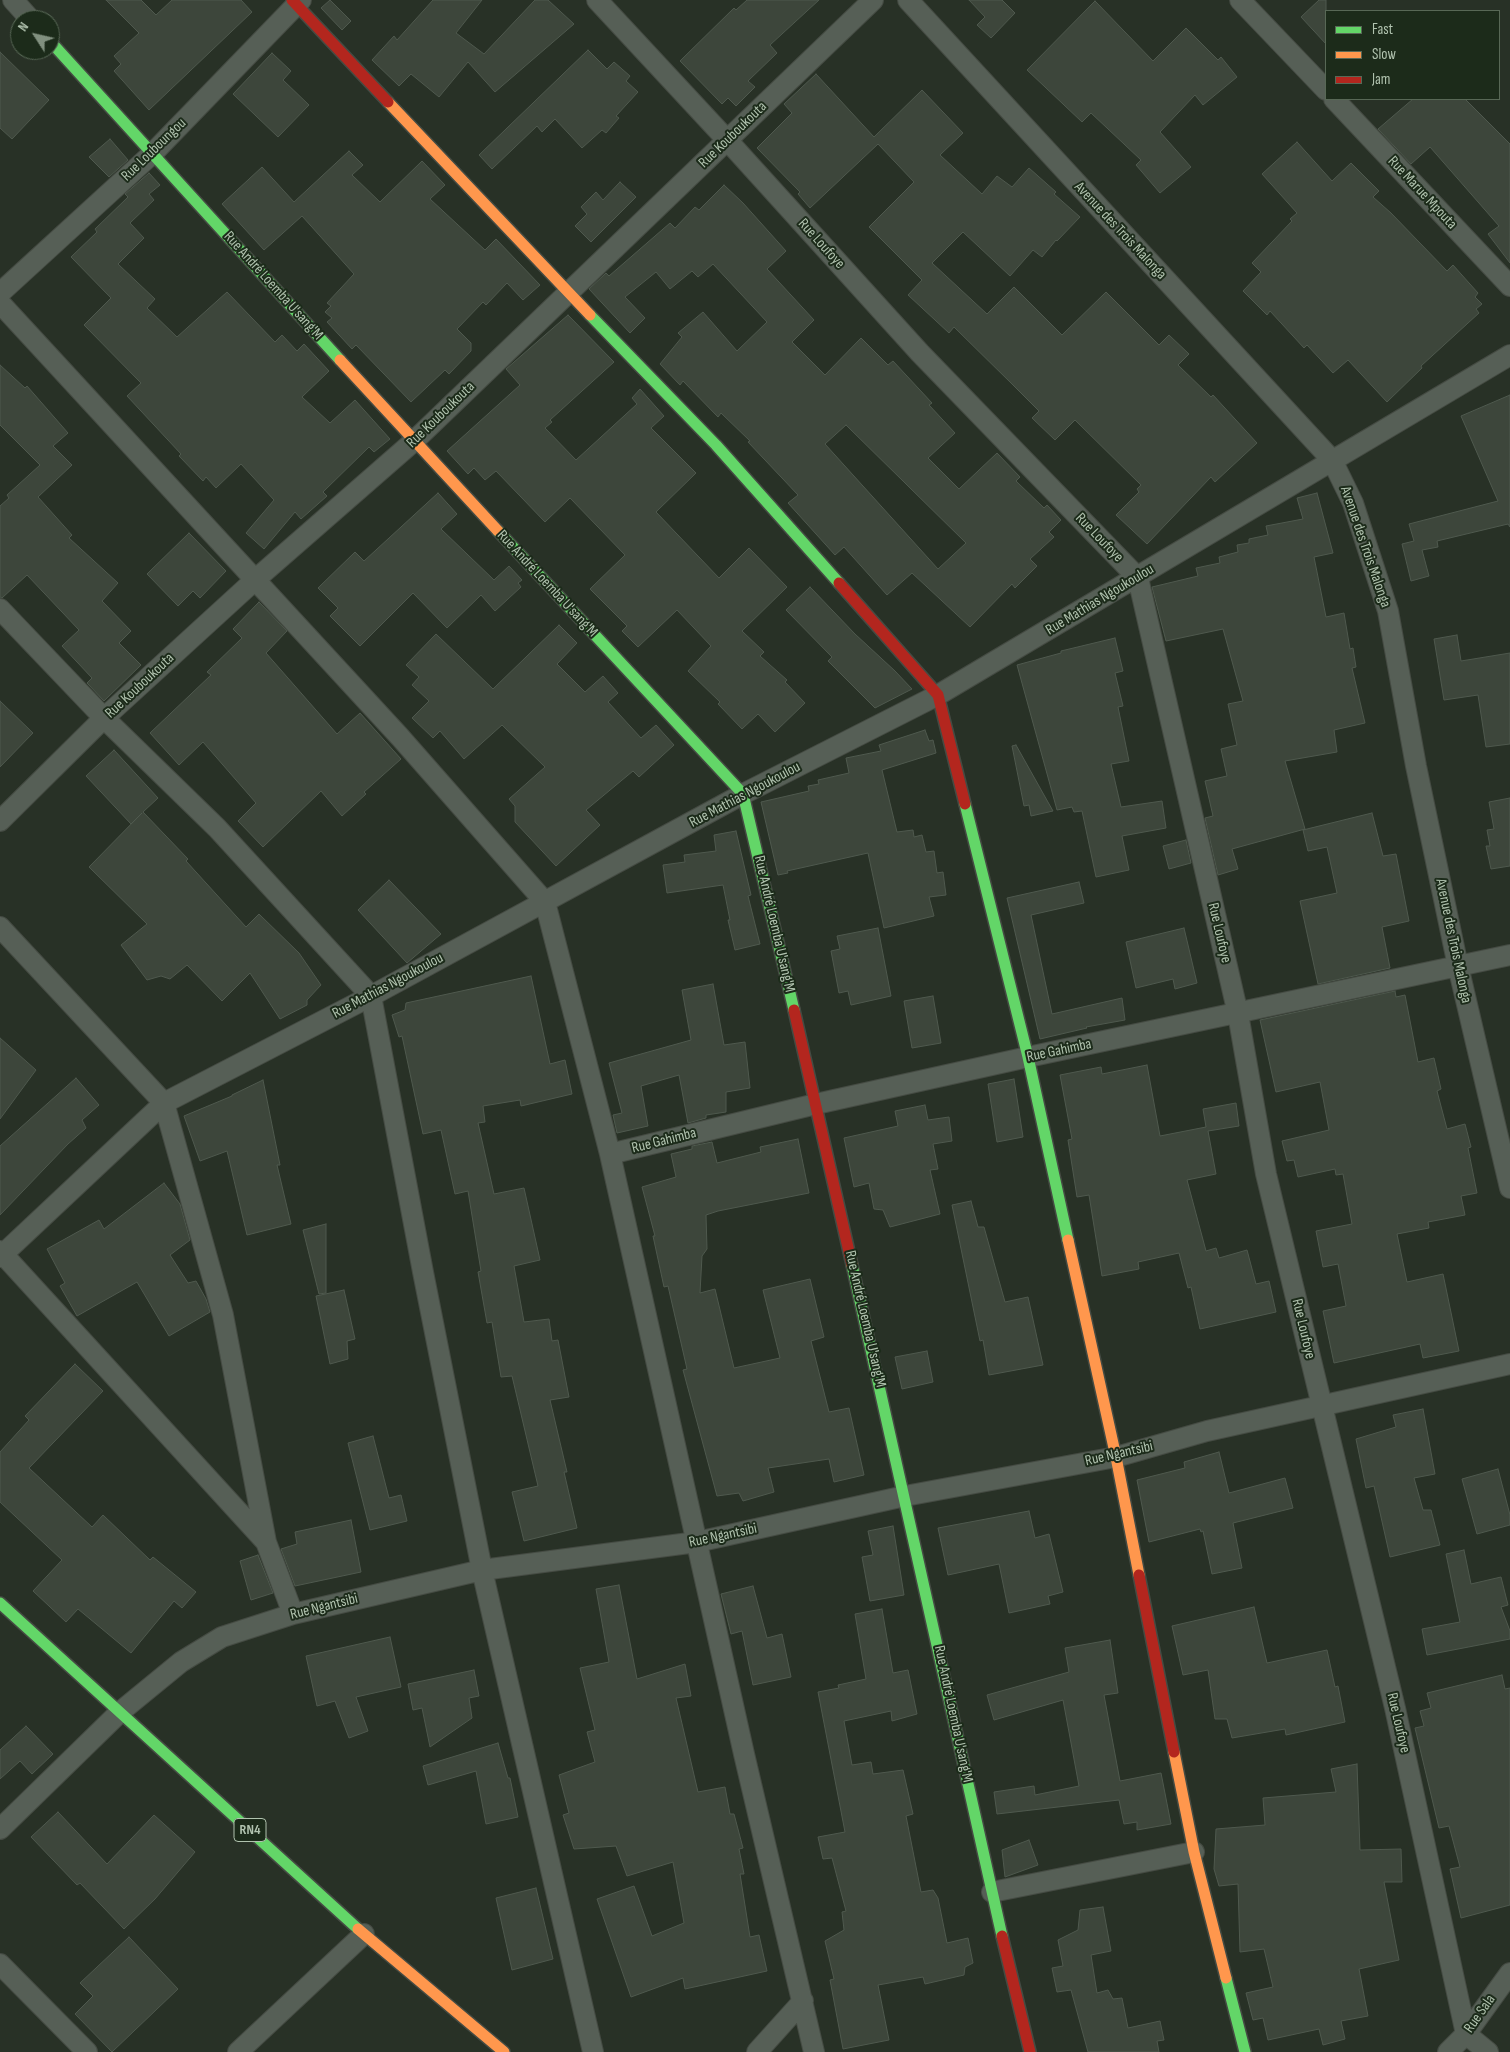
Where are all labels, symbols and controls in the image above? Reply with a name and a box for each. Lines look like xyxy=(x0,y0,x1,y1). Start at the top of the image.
north arrow xyxy=(10,10,60,60)
legend xyxy=(1325,10,1500,100)
text: N xyxy=(14,19,32,35)
text: Fast xyxy=(1372,20,1393,39)
text: Slow xyxy=(1372,45,1396,64)
text: Jam xyxy=(1372,70,1390,89)
street label: Rue Kouboukouta xyxy=(695,98,771,172)
street label: Rue Louboungou xyxy=(118,115,190,185)
street label: Rue Marue Mpouta xyxy=(1384,153,1460,233)
street label: Avenue des Trois Malonga xyxy=(1070,179,1170,283)
street label: Rue Loufoye xyxy=(794,215,848,273)
street label: Rue André Loemba U'sang'M xyxy=(220,228,326,344)
street label: Rue Kouboukouta xyxy=(403,378,479,452)
street label: Avenue des Trois Malonga xyxy=(1336,484,1394,610)
street label: Rue Loufoye xyxy=(1071,510,1127,566)
street label: Rue André Loemba U'sang'M xyxy=(493,527,601,641)
street label: Rue Mathias Ngoukoulou xyxy=(1043,561,1157,639)
street label: Rue Kouboukouta xyxy=(102,650,178,722)
street label: Rue Mathias Ngoukoulou xyxy=(686,758,804,832)
street label: Rue André Loemba U'sang'M xyxy=(750,854,798,994)
street label: Avenue des Trois Malonga xyxy=(1431,877,1475,1005)
street label: Rue Loufoye xyxy=(1203,901,1235,965)
street label: Rue Mathias Ngoukoulou xyxy=(329,949,447,1023)
street label: Rue Gahimba xyxy=(1025,1035,1093,1067)
street label: Rue Gahimba xyxy=(630,1124,698,1158)
street label: Rue André Loemba U'sang'M xyxy=(841,1249,889,1389)
street label: Rue Loufoye xyxy=(1287,1297,1319,1361)
street label: Rue Ngantsibi xyxy=(1083,1437,1155,1471)
street label: Rue Ngantsibi xyxy=(687,1520,759,1552)
street label: Rue Ngantsibi xyxy=(288,1590,360,1624)
street label: Rue André Loemba U'sang'M xyxy=(930,1644,976,1784)
street label: Rue Loufoye xyxy=(1382,1691,1414,1755)
road number: RN4 xyxy=(234,1818,266,1842)
street label: Rue Sala xyxy=(1460,1991,1500,2037)

